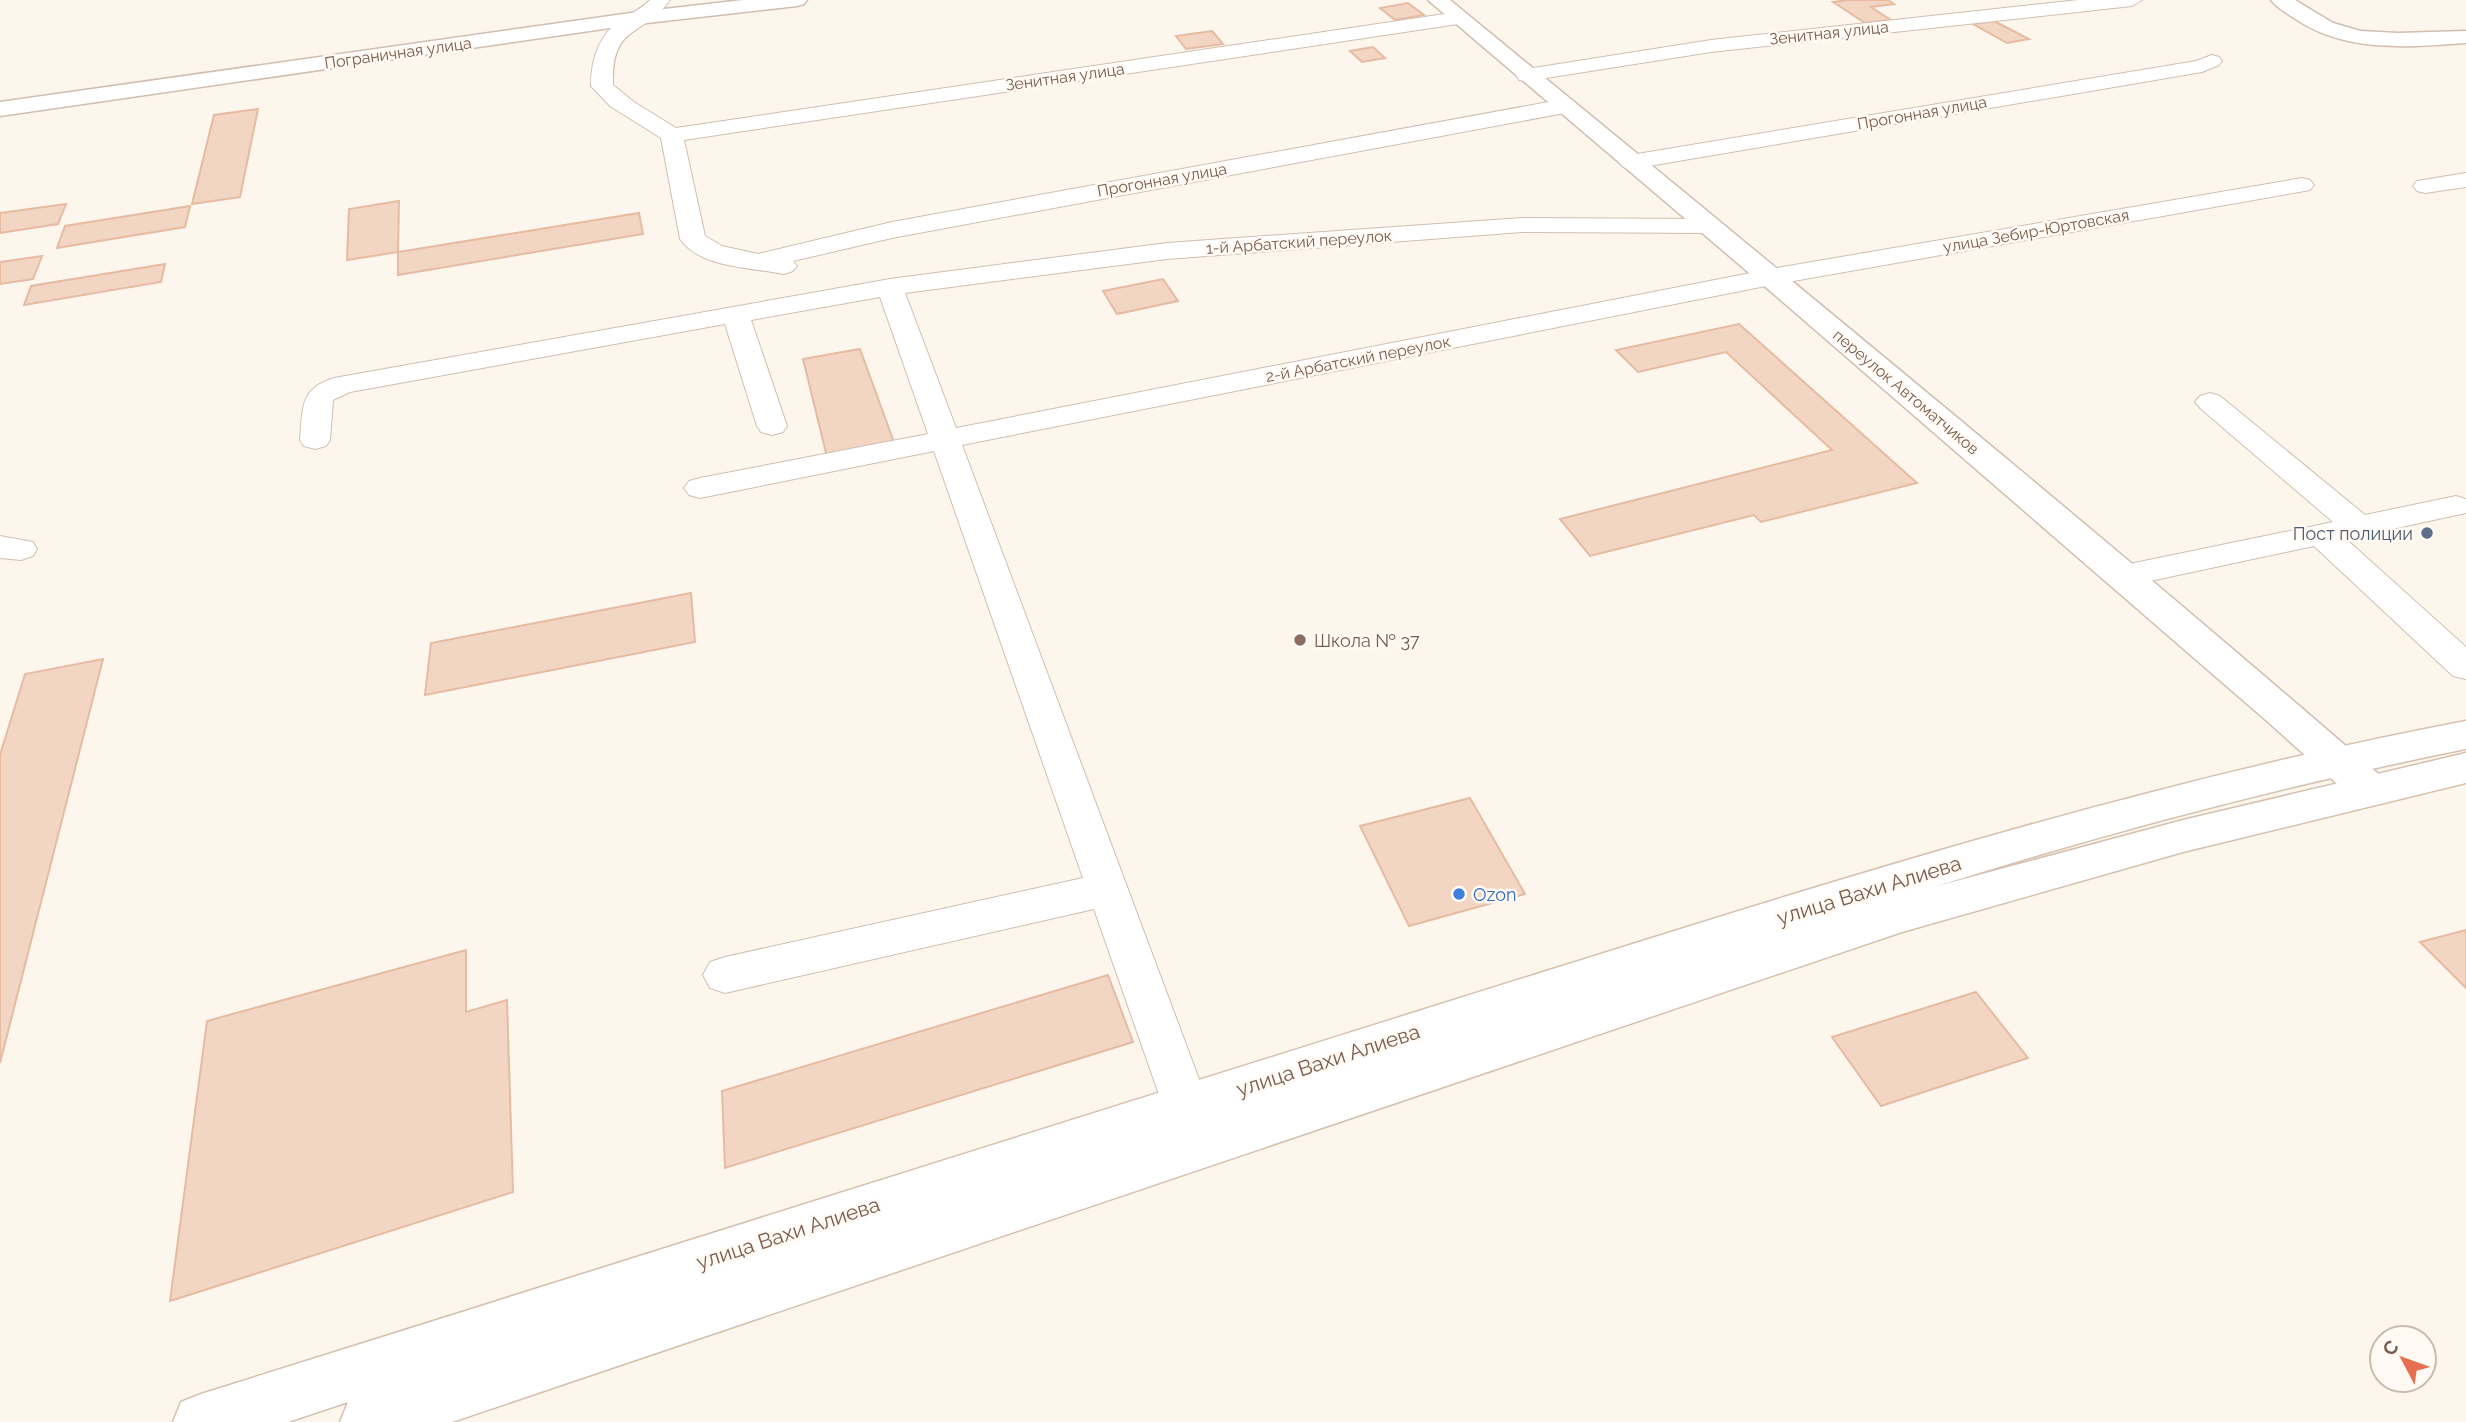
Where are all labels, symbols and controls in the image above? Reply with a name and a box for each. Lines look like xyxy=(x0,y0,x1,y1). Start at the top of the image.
street label: Зенитная улица xyxy=(1768,17,1890,49)
street label: Пограничная улица xyxy=(323,33,473,73)
street label: Зенитная улица xyxy=(1004,59,1126,95)
street label: Прогонная улица xyxy=(1856,92,1988,134)
street label: Прогонная улица xyxy=(1096,159,1228,201)
street label: улица Зебир-Юртовская xyxy=(1941,205,2131,257)
street label: 1-й Арбатский переулок xyxy=(1205,226,1393,258)
street label: переулок Автоматчиков xyxy=(1829,325,1983,459)
street label: 2-й Арбатский переулок xyxy=(1264,332,1452,386)
place label: Пост полиции xyxy=(2293,523,2413,544)
marker: Пост полиции xyxy=(2419,525,2435,541)
place label: Школа № 37 xyxy=(1314,630,1420,651)
marker: Школа № 37 xyxy=(1292,632,1308,648)
street label: улица Вахи Алиева xyxy=(1774,850,1964,930)
place label: Ozon xyxy=(1473,884,1516,905)
marker: Ozon xyxy=(1451,886,1467,902)
street label: улица Вахи Алиева xyxy=(1233,1019,1423,1101)
street label: улица Вахи Алиева xyxy=(693,1192,883,1274)
north arrow xyxy=(2368,1324,2438,1394)
text: С xyxy=(2378,1336,2403,1360)

